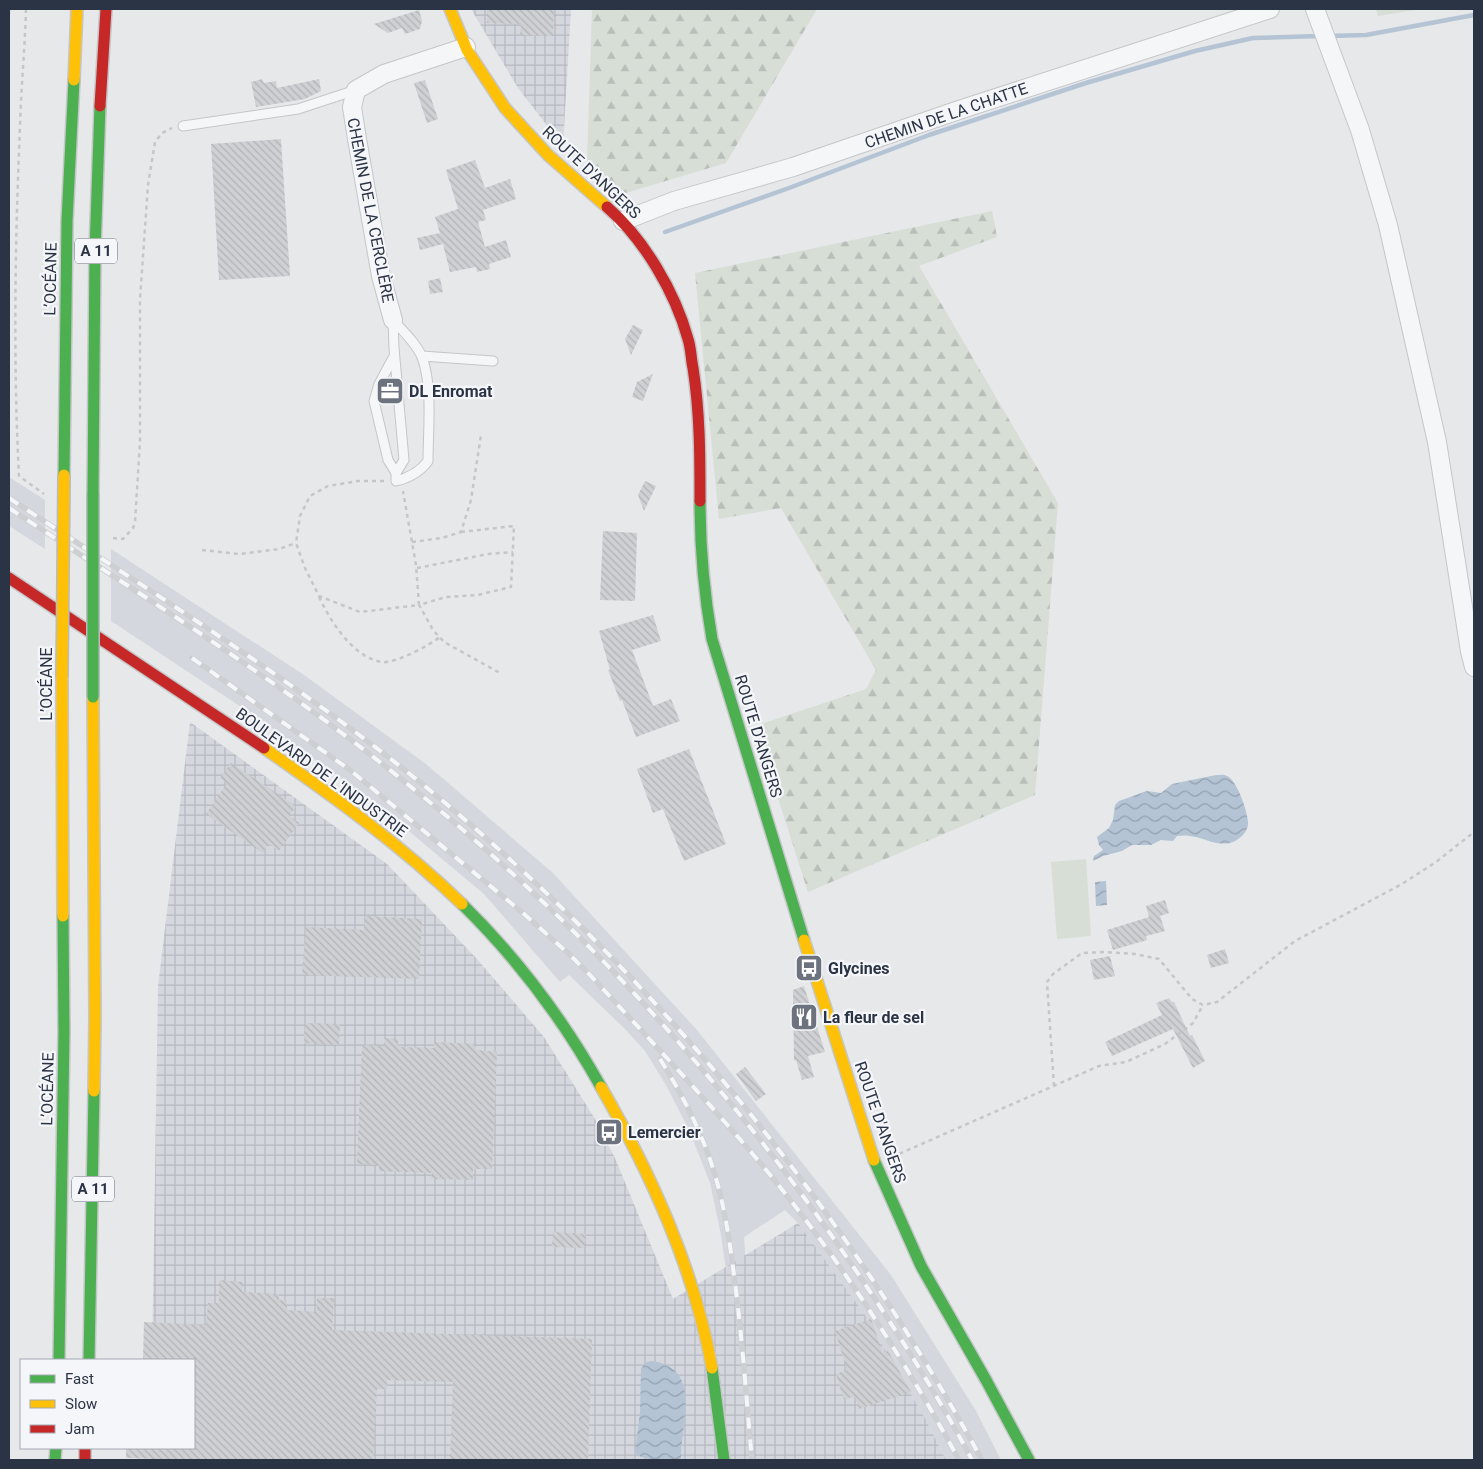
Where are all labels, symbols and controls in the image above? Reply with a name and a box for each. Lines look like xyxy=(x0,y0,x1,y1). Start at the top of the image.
street label: CHEMIN DE LA CHATTE xyxy=(862,79,1030,152)
street label: CHEMIN DE LA CERCLÈRE xyxy=(343,116,398,304)
street label: ROUTE D'ANGERS xyxy=(539,122,645,223)
road number: A 11 xyxy=(75,238,117,264)
street label: L’OCÉANE xyxy=(40,242,61,316)
office icon: DL Enromat xyxy=(375,376,405,406)
place label: DL Enromat xyxy=(409,382,493,401)
street label: L’OCÉANE xyxy=(37,647,56,721)
street label: ROUTE D'ANGERS xyxy=(731,672,786,800)
street label: BOULEVARD DE L'INDUSTRIE xyxy=(232,704,411,841)
bus stop icon: Glycines xyxy=(794,953,824,983)
place label: Glycines xyxy=(828,959,890,978)
restaurant icon: La fleur de sel xyxy=(789,1002,819,1032)
place label: La fleur de sel xyxy=(823,1008,924,1027)
street label: L’OCÉANE xyxy=(37,1052,58,1126)
street label: ROUTE D'ANGERS xyxy=(851,1059,910,1185)
bus stop icon: Lemercier xyxy=(594,1117,624,1147)
place label: Lemercier xyxy=(628,1123,701,1142)
road number: A 11 xyxy=(72,1176,114,1202)
legend xyxy=(20,1359,195,1449)
text: Fast xyxy=(65,1370,94,1388)
text: Slow xyxy=(65,1395,97,1413)
text: Jam xyxy=(65,1420,95,1438)

